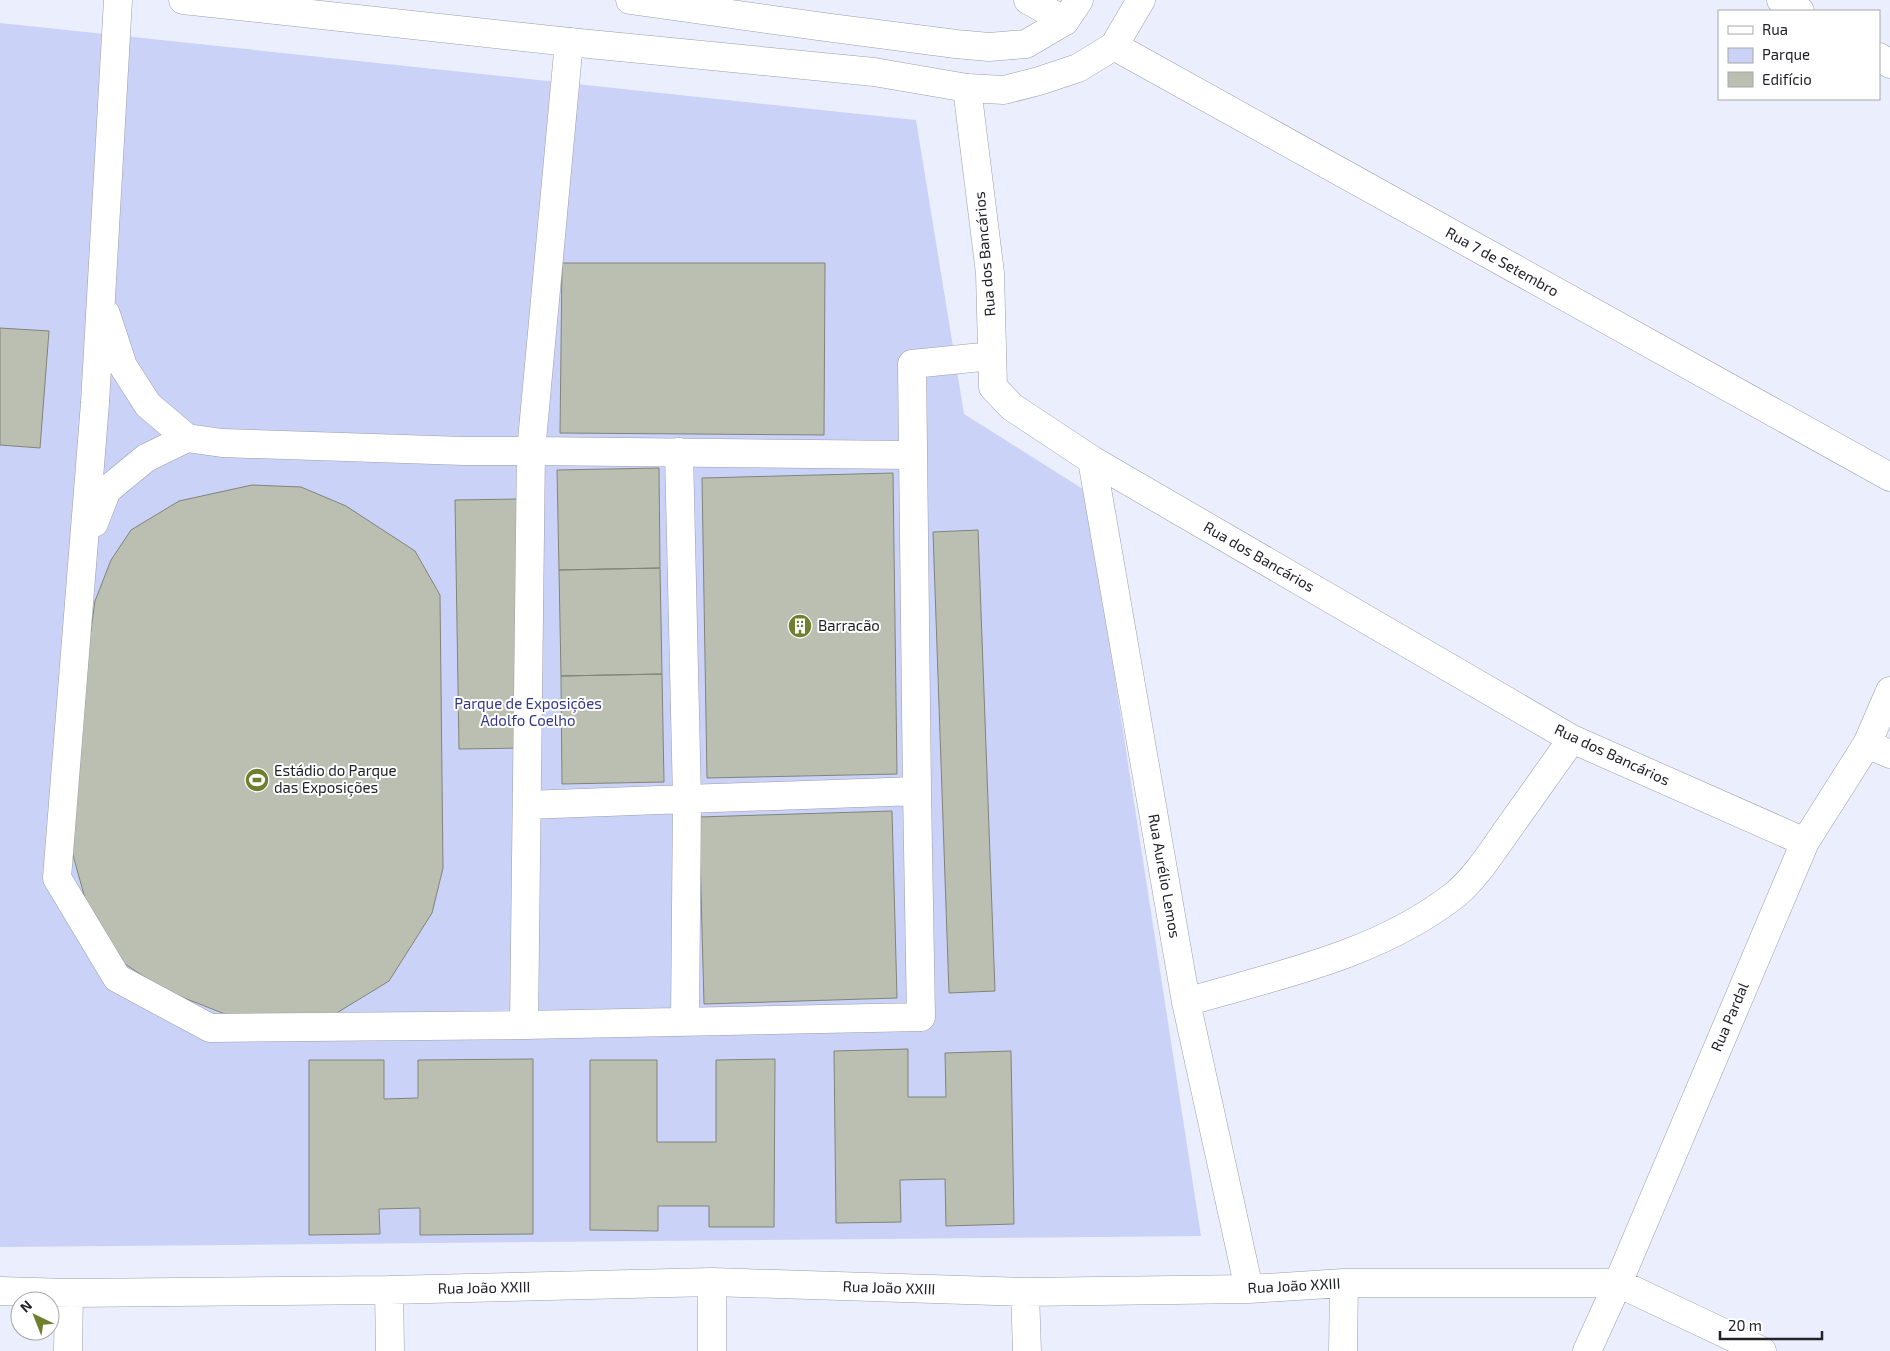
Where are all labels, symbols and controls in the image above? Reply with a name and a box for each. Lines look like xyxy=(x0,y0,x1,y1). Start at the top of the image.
legend xyxy=(1718,10,1880,100)
text: Rua xyxy=(1762,20,1788,38)
text: Parque xyxy=(1762,45,1810,63)
text: Edifício xyxy=(1762,70,1812,88)
street label: Rua dos Bancários xyxy=(970,191,998,317)
street label: Rua 7 de Setembro xyxy=(1443,223,1562,300)
street label: Rua dos Bancários xyxy=(1201,517,1318,595)
building icon: Barracão xyxy=(787,613,813,639)
place label: Barracão xyxy=(818,616,880,634)
park label: Parque de Exposições Adolfo Coelho xyxy=(454,694,602,729)
street label: Rua dos Bancários xyxy=(1552,719,1673,789)
place label: Estádio do Parque das Exposições xyxy=(274,761,397,797)
sports icon: Estádio do Parque das Exposições xyxy=(244,767,270,793)
street label: Rua Aurélio Lemos xyxy=(1145,812,1185,939)
street label: Rua Pardal xyxy=(1706,979,1752,1054)
street label: Rua João XXIII xyxy=(1247,1274,1341,1296)
street label: Rua João XXIII xyxy=(842,1276,936,1298)
street label: Rua João XXIII xyxy=(437,1277,531,1297)
north arrow xyxy=(10,1291,60,1341)
text: N xyxy=(16,1296,35,1316)
scale bar xyxy=(1720,1308,1822,1340)
text: 20 m xyxy=(1728,1316,1762,1334)

